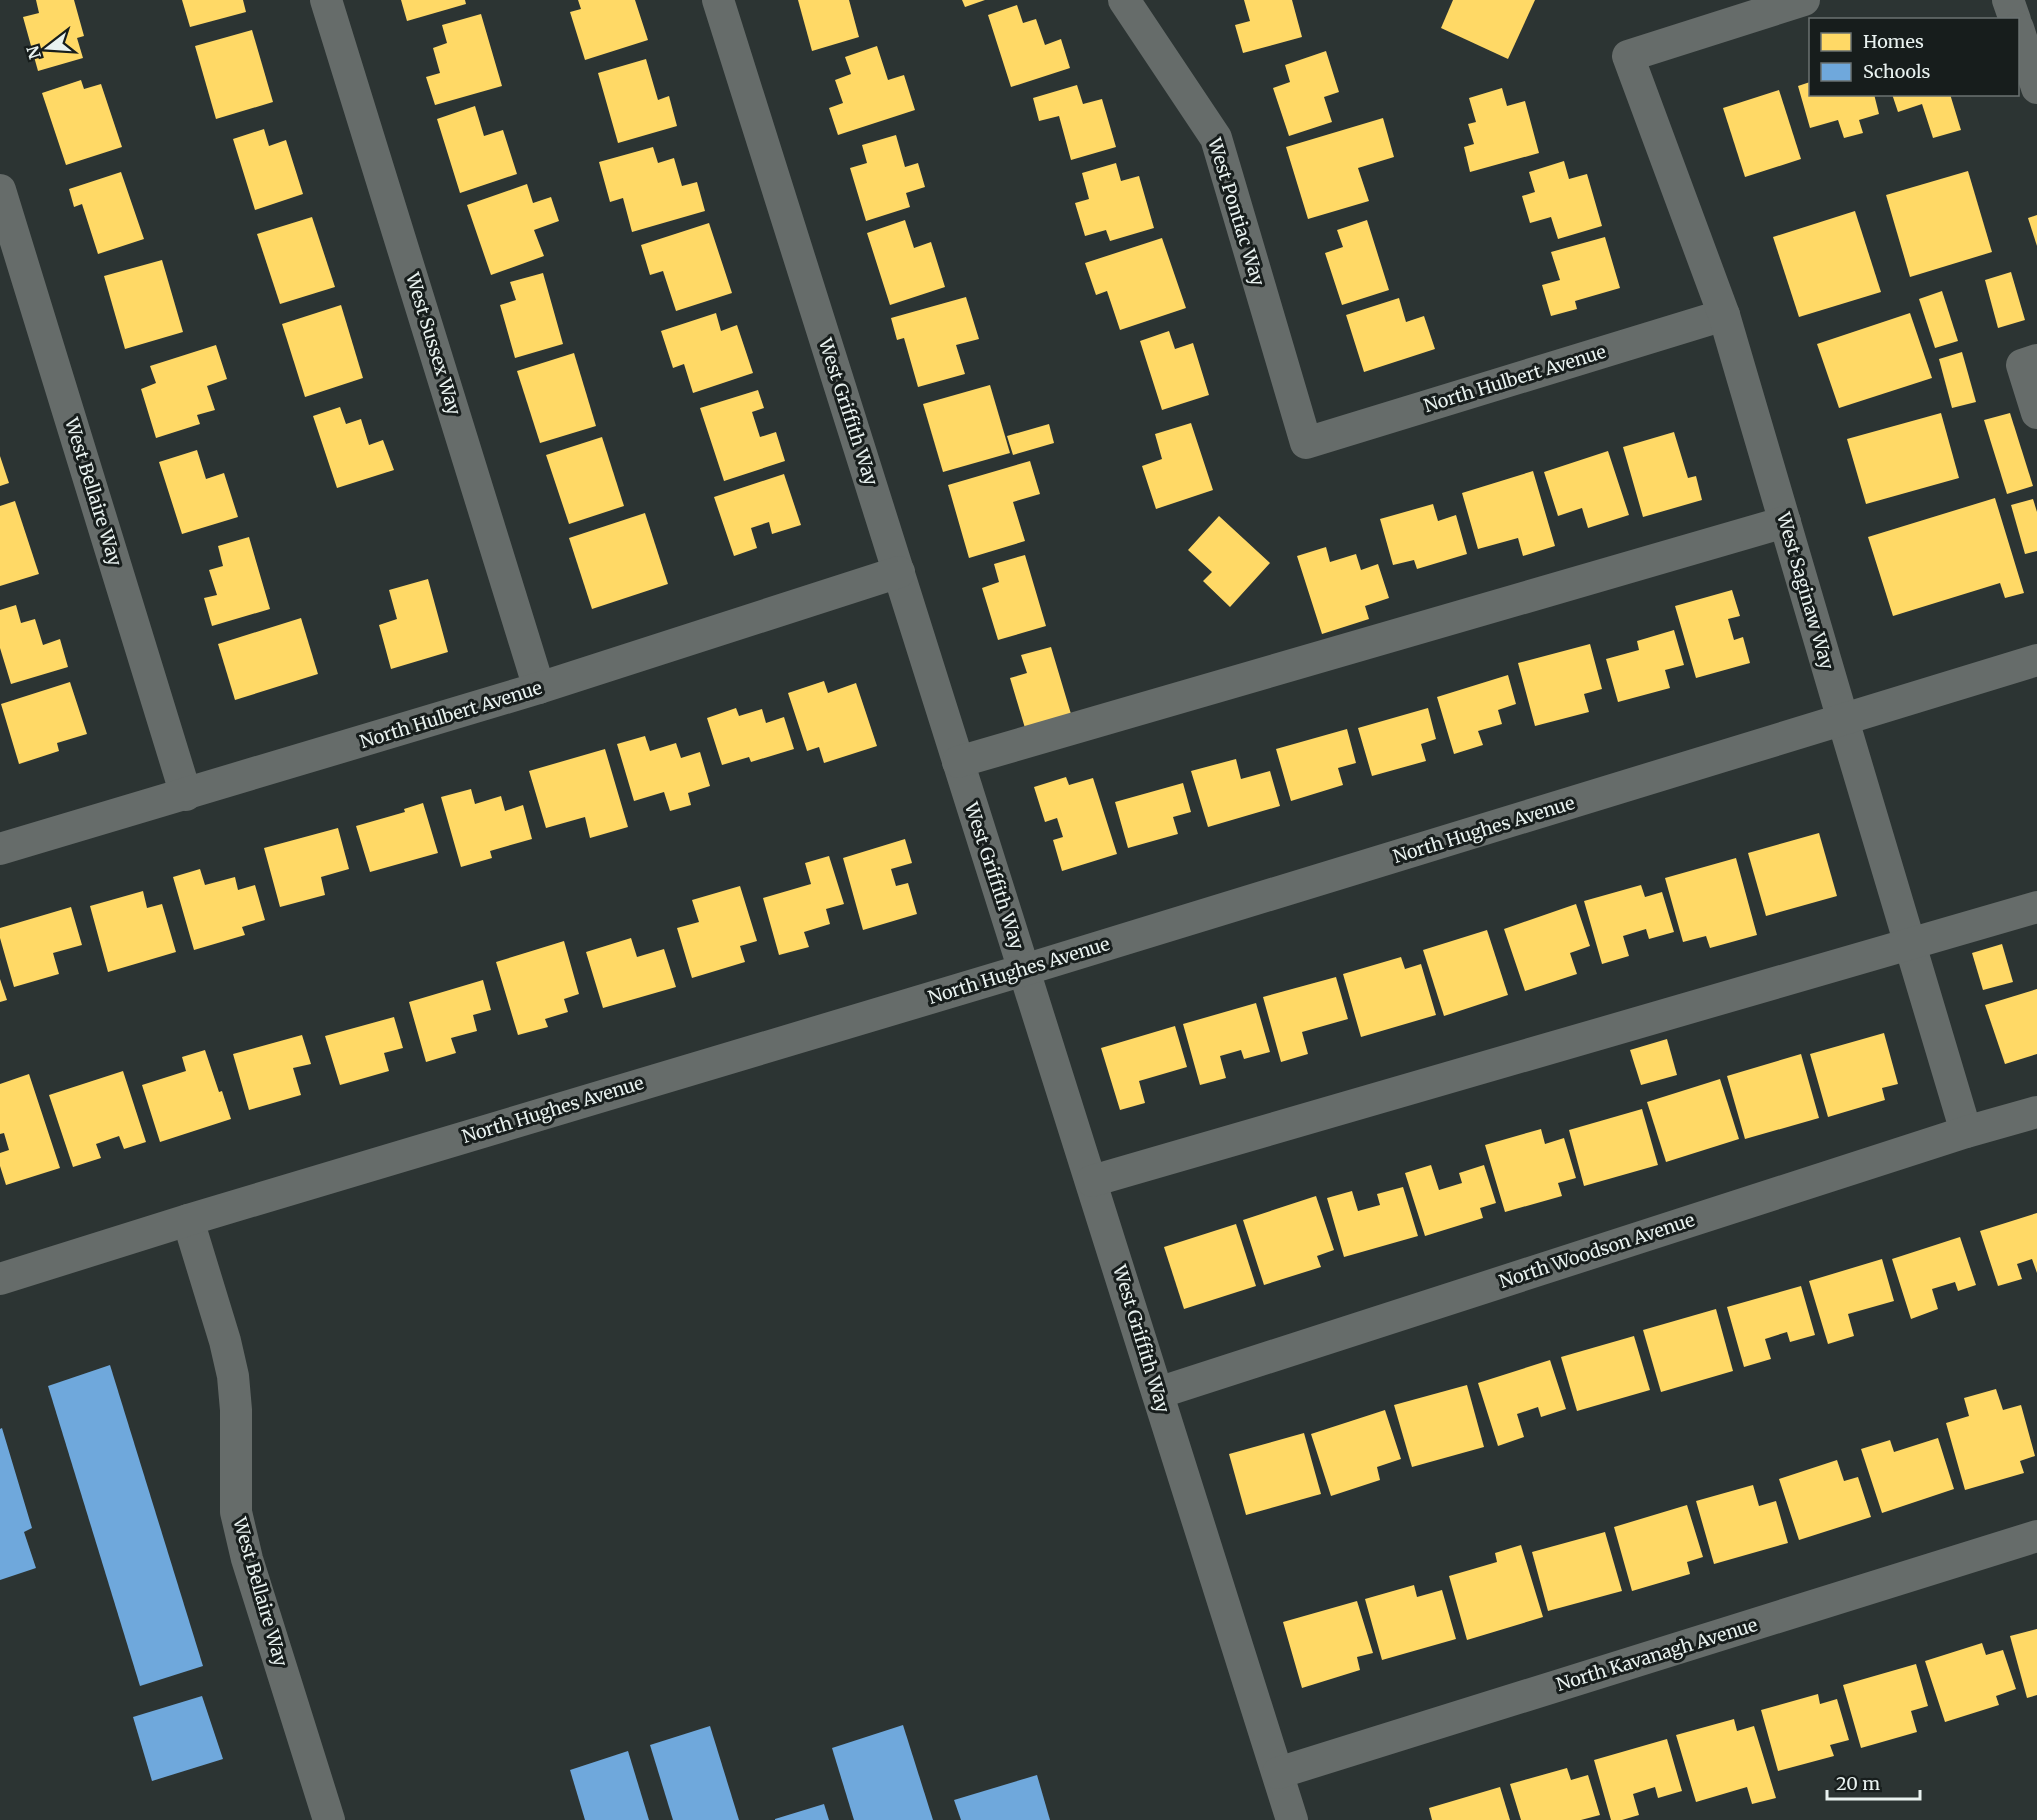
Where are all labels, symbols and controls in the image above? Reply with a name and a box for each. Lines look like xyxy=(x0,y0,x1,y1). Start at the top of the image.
north arrow xyxy=(18,18,78,78)
legend xyxy=(1809,18,2019,96)
text: Homes xyxy=(1863,30,1924,53)
text: N xyxy=(22,43,45,61)
text: Schools xyxy=(1863,60,1931,83)
street label: West Pontiac Way xyxy=(1203,134,1270,289)
street label: West Sussex Way xyxy=(401,269,466,418)
street label: West Griffith Way xyxy=(814,334,883,489)
street label: North Hulbert Avenue xyxy=(1421,340,1609,417)
street label: West Bellaire Way xyxy=(60,414,127,569)
street label: West Saginaw Way xyxy=(1772,509,1839,673)
street label: North Hulbert Avenue xyxy=(357,676,545,753)
street label: North Hughes Avenue xyxy=(1390,791,1578,868)
street label: West Griffith Way xyxy=(960,798,1029,953)
street label: North Hughes Avenue xyxy=(925,932,1113,1009)
street label: North Hughes Avenue xyxy=(459,1071,647,1148)
street label: North Woodson Avenue xyxy=(1496,1208,1697,1293)
street label: West Griffith Way xyxy=(1108,1261,1175,1416)
street label: West Bellaire Way xyxy=(228,1514,293,1669)
street label: North Kavanagh Avenue xyxy=(1554,1613,1760,1696)
scale bar xyxy=(1827,1763,1920,1801)
text: 20 m xyxy=(1836,1772,1880,1795)

